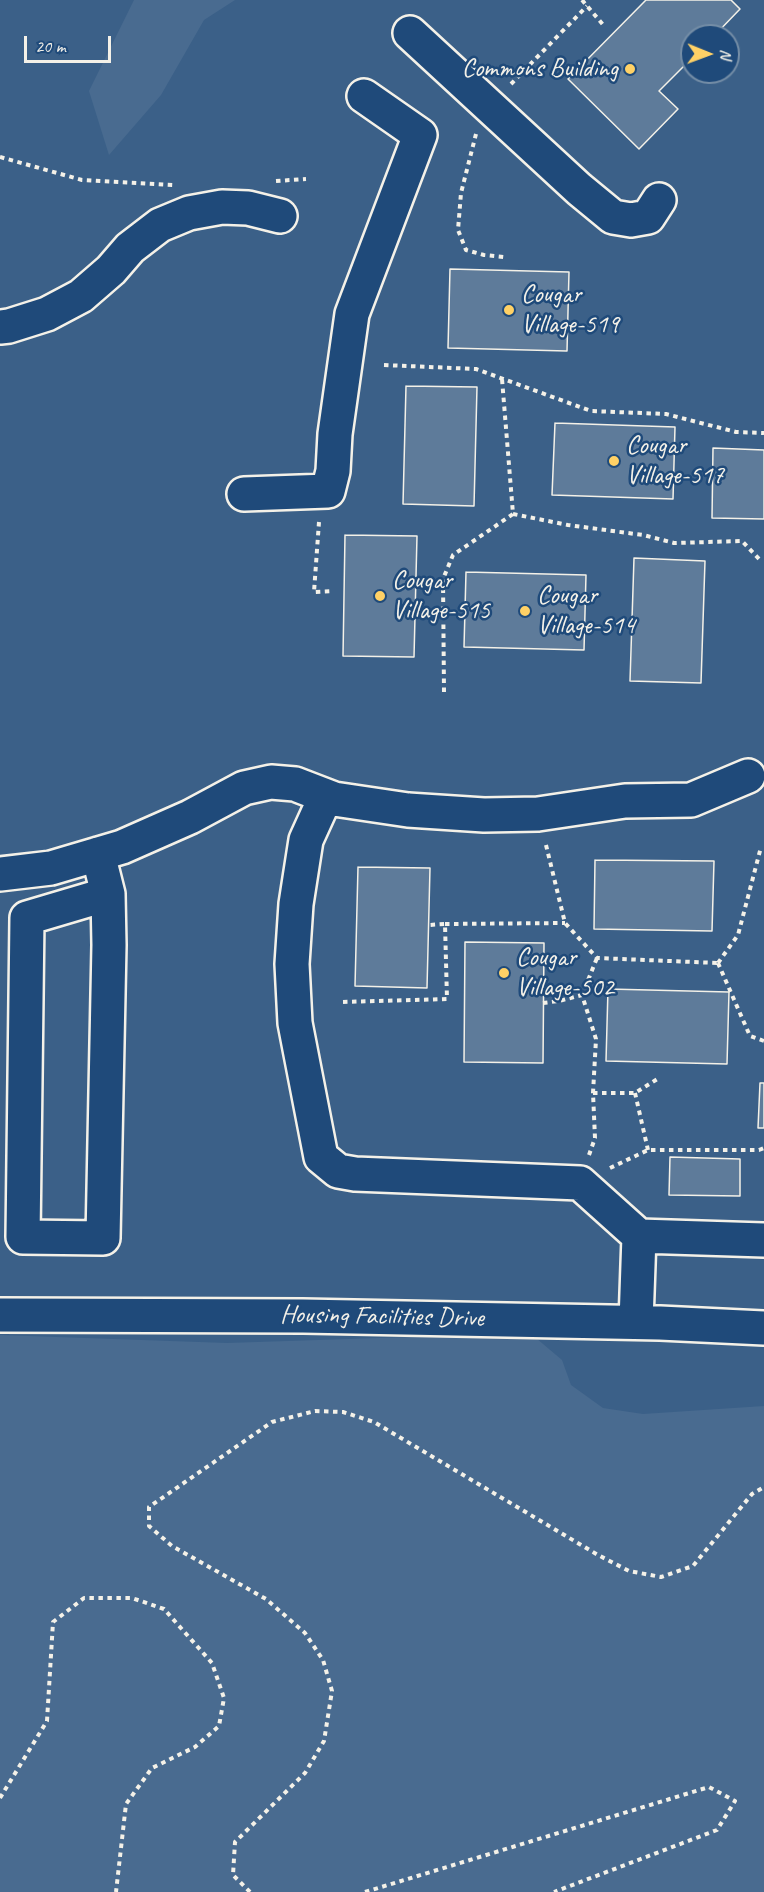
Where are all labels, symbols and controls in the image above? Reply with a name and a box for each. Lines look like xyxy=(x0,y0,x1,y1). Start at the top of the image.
scale bar xyxy=(27,24,114,62)
north arrow xyxy=(680,24,740,84)
text: 20 m xyxy=(35,35,66,57)
text: N xyxy=(716,49,736,59)
place label: Commons Building xyxy=(462,53,618,85)
marker: Commons Building xyxy=(623,62,637,76)
place label: Cougar Village-519 xyxy=(521,279,619,340)
marker: Cougar Village-519 xyxy=(502,303,516,317)
place label: Cougar Village-517 xyxy=(626,430,724,491)
marker: Cougar Village-517 xyxy=(607,454,621,468)
place label: Cougar Village-515 xyxy=(392,565,490,626)
place label: Cougar Village-514 xyxy=(537,580,635,642)
marker: Cougar Village-515 xyxy=(373,589,387,603)
marker: Cougar Village-514 xyxy=(518,604,532,618)
place label: Cougar Village-502 xyxy=(516,942,614,1004)
marker: Cougar Village-502 xyxy=(497,966,511,980)
street label: Housing Facilities Drive xyxy=(280,1300,484,1334)

